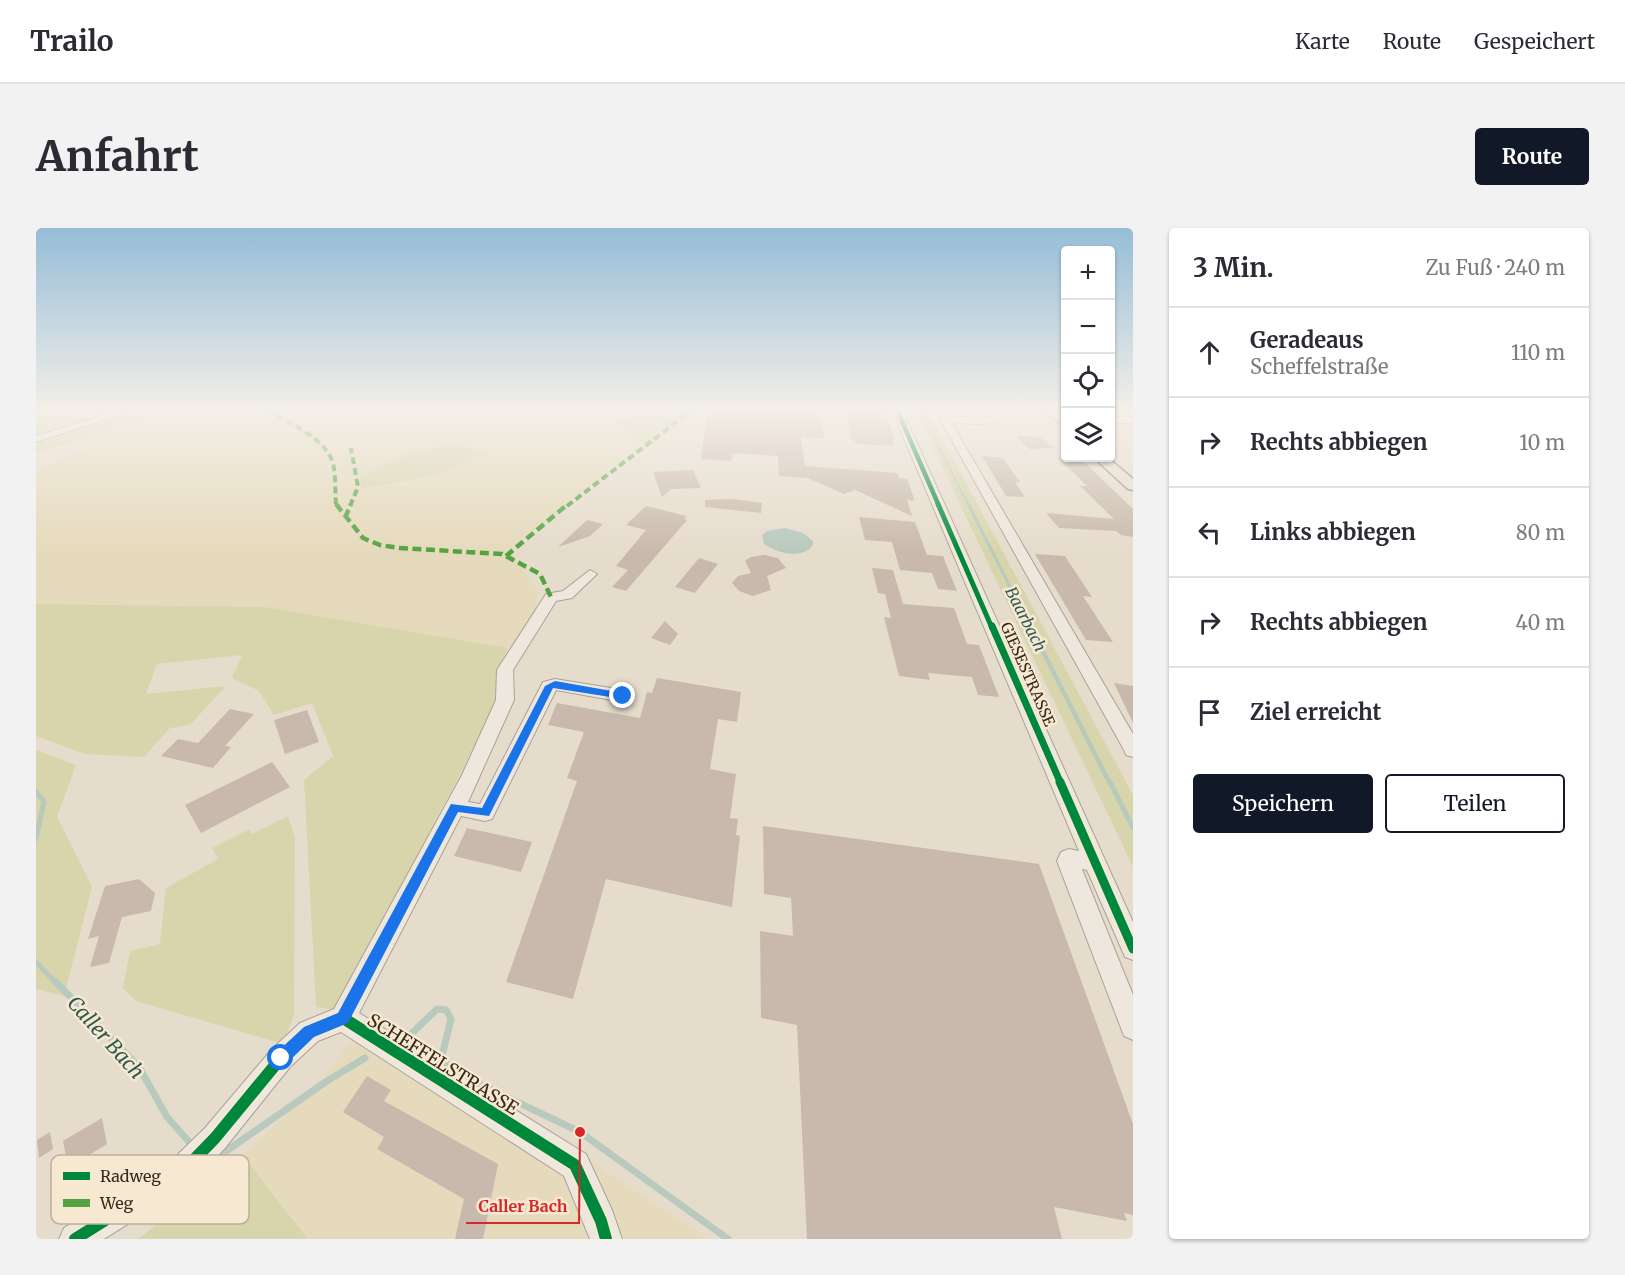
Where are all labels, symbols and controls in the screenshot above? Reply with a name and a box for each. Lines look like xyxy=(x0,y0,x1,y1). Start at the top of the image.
text: Trailo xyxy=(30,23,114,59)
text: Karte xyxy=(1295,28,1350,55)
text: Route xyxy=(1383,28,1441,55)
text: Gespeichert xyxy=(1474,28,1595,55)
button: Route xyxy=(1475,128,1589,185)
text: Anfahrt xyxy=(36,130,199,182)
map controls xyxy=(1061,246,1115,462)
button: + xyxy=(1061,246,1115,300)
text: 3 Min. xyxy=(1193,251,1274,284)
text: Zu Fuß · 240 m xyxy=(1426,255,1565,280)
button: − xyxy=(1061,300,1115,354)
text: Geradeaus xyxy=(1250,326,1364,354)
icon: ahead xyxy=(1193,336,1226,369)
text: 110 m xyxy=(1511,340,1565,365)
button: locate xyxy=(1061,354,1115,408)
text: Scheffelstraße xyxy=(1250,354,1388,379)
button: layers xyxy=(1061,408,1115,462)
icon: right xyxy=(1193,426,1226,459)
text: Rechts abbiegen xyxy=(1250,428,1427,456)
text: 10 m xyxy=(1519,430,1565,455)
icon: left xyxy=(1193,516,1226,549)
text: Links abbiegen xyxy=(1250,518,1416,546)
text: 80 m xyxy=(1516,520,1565,545)
water label: Baarbach xyxy=(1001,583,1051,655)
icon: right xyxy=(1193,606,1226,639)
text: Rechts abbiegen xyxy=(1250,608,1427,636)
text: 40 m xyxy=(1515,610,1565,635)
street label: GIESESTRASSE xyxy=(997,619,1060,729)
route end xyxy=(609,682,635,708)
icon: arrive xyxy=(1193,696,1226,729)
text: Ziel erreicht xyxy=(1250,698,1381,726)
button: Speichern xyxy=(1193,774,1373,833)
button: Teilen xyxy=(1385,774,1565,833)
water label: Caller Bach xyxy=(62,990,150,1084)
street label: SCHEFFELSTRASSE xyxy=(363,1008,523,1120)
route start xyxy=(267,1044,293,1070)
legend xyxy=(51,1155,249,1224)
text: Radweg xyxy=(100,1166,161,1186)
callout: Caller Bach xyxy=(466,1189,579,1223)
text: Weg xyxy=(99,1193,134,1213)
text: Caller Bach xyxy=(479,1196,568,1216)

